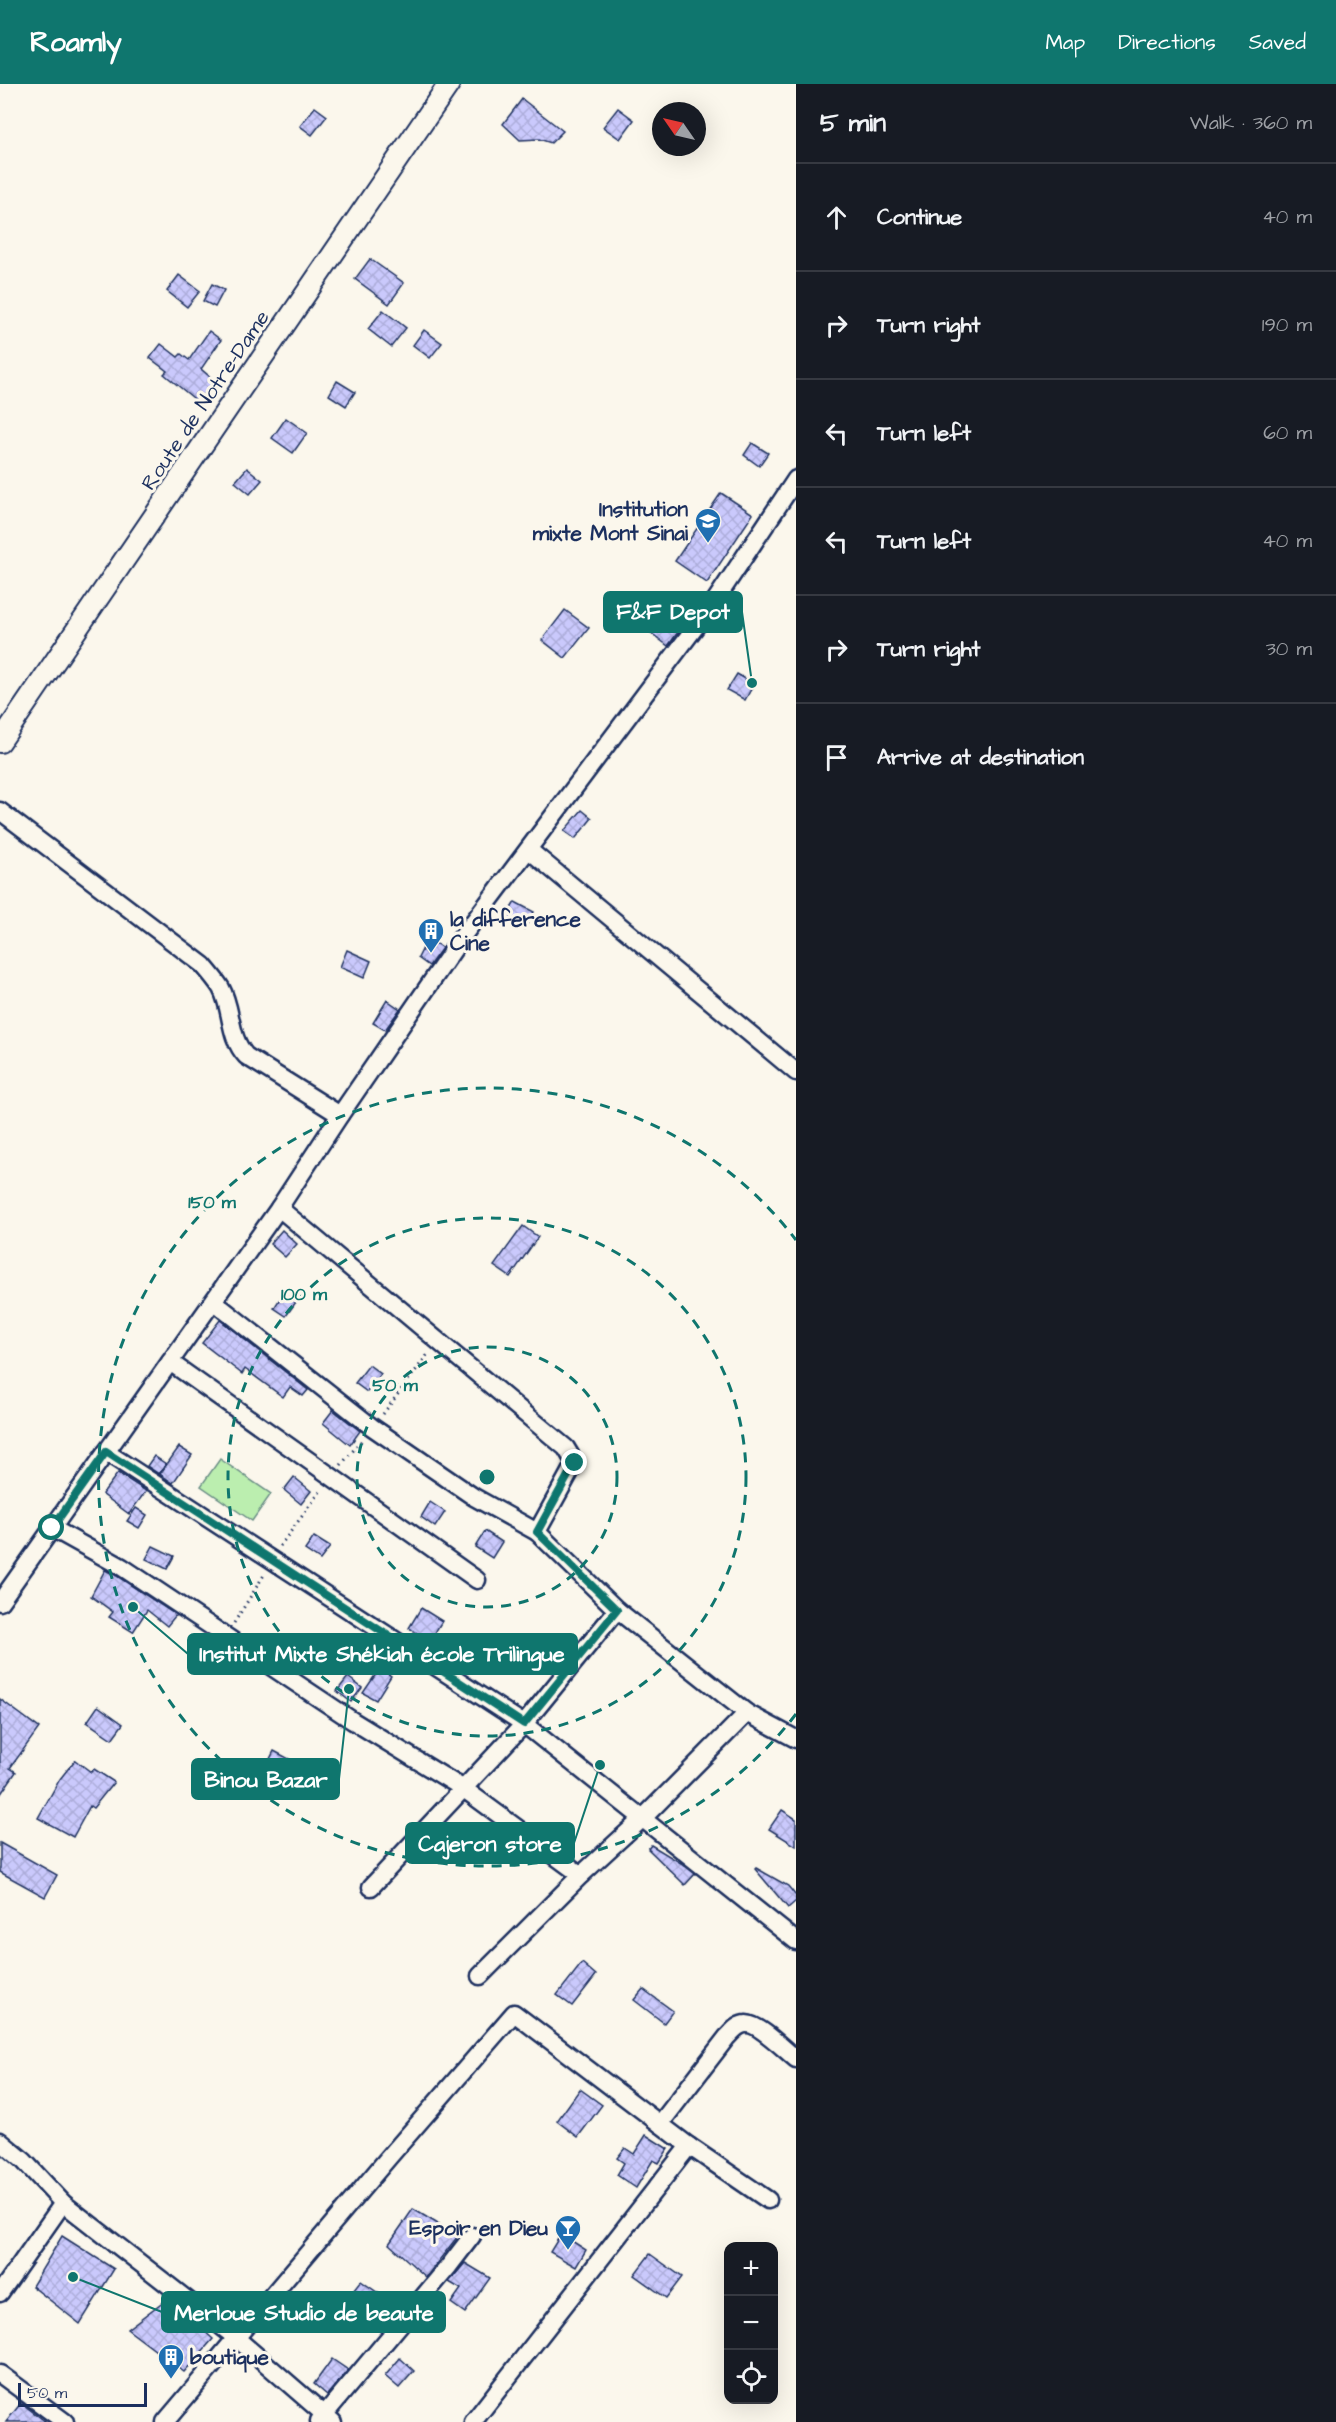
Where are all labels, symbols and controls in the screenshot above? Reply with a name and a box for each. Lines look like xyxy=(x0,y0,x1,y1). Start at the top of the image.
text: Roamly xyxy=(30,23,122,62)
text: Map xyxy=(1045,28,1085,57)
text: Directions xyxy=(1118,28,1216,57)
text: Saved xyxy=(1249,28,1306,57)
north arrow xyxy=(652,102,706,156)
text: 5 min xyxy=(820,105,886,141)
text: Walk · 360 m xyxy=(1190,109,1312,137)
icon: ahead xyxy=(820,201,853,234)
text: Continue xyxy=(877,202,962,233)
text: 40 m xyxy=(1262,203,1312,231)
street label: Route de Notre-Dame xyxy=(134,305,276,496)
icon: right xyxy=(820,309,853,342)
text: Turn right xyxy=(877,310,980,341)
text: 190 m xyxy=(1262,311,1312,339)
icon: left xyxy=(820,417,853,450)
text: Turn left xyxy=(877,418,971,449)
text: 60 m xyxy=(1263,419,1312,447)
place label: Institution mixte Mont Sinai xyxy=(533,495,689,548)
school or university icon: Institution mixte Mont Sinai xyxy=(693,506,723,544)
icon: left xyxy=(820,525,853,558)
text: Turn left xyxy=(877,526,971,557)
text: 40 m xyxy=(1262,527,1312,555)
callout: F&F Depot xyxy=(604,592,742,632)
text: F&F Depot xyxy=(616,597,731,628)
icon: right xyxy=(820,633,853,666)
text: Turn right xyxy=(877,634,980,665)
text: 30 m xyxy=(1266,635,1312,663)
icon: arrive xyxy=(820,741,853,774)
text: Arrive at destination xyxy=(877,742,1084,773)
place label: la difference Cine xyxy=(450,905,581,958)
building icon: la difference Cine xyxy=(416,916,446,954)
text: 150 m xyxy=(188,1190,237,1215)
text: 100 m xyxy=(281,1282,328,1307)
text: 50 m xyxy=(372,1373,419,1398)
route end xyxy=(561,1449,587,1475)
centre of rings xyxy=(477,1467,497,1487)
route start xyxy=(38,1514,64,1540)
callout: Institut Mixte Shékiah école Trilingue xyxy=(188,1634,577,1674)
text: Institut Mixte Shékiah école Trilingue xyxy=(199,1639,565,1671)
callout: Binou Bazar xyxy=(192,1759,339,1799)
text: Binou Bazar xyxy=(204,1765,329,1796)
callout: Cajeron store xyxy=(406,1823,574,1863)
text: Cajeron store xyxy=(418,1829,562,1860)
bar icon: Espoir en Dieu xyxy=(553,2213,583,2251)
place label: Espoir en Dieu xyxy=(409,2214,548,2244)
map controls xyxy=(724,2242,778,2404)
button: + xyxy=(724,2242,778,2296)
callout: Merloue Studio de beaute xyxy=(162,2292,445,2332)
button: − xyxy=(724,2296,778,2350)
text: Merloue Studio de beaute xyxy=(174,2298,434,2329)
building icon: boutique xyxy=(156,2342,186,2380)
place label: boutique xyxy=(190,2343,269,2373)
button: locate xyxy=(724,2350,778,2404)
scale bar xyxy=(18,2380,147,2408)
text: 50 m xyxy=(27,2382,67,2404)

